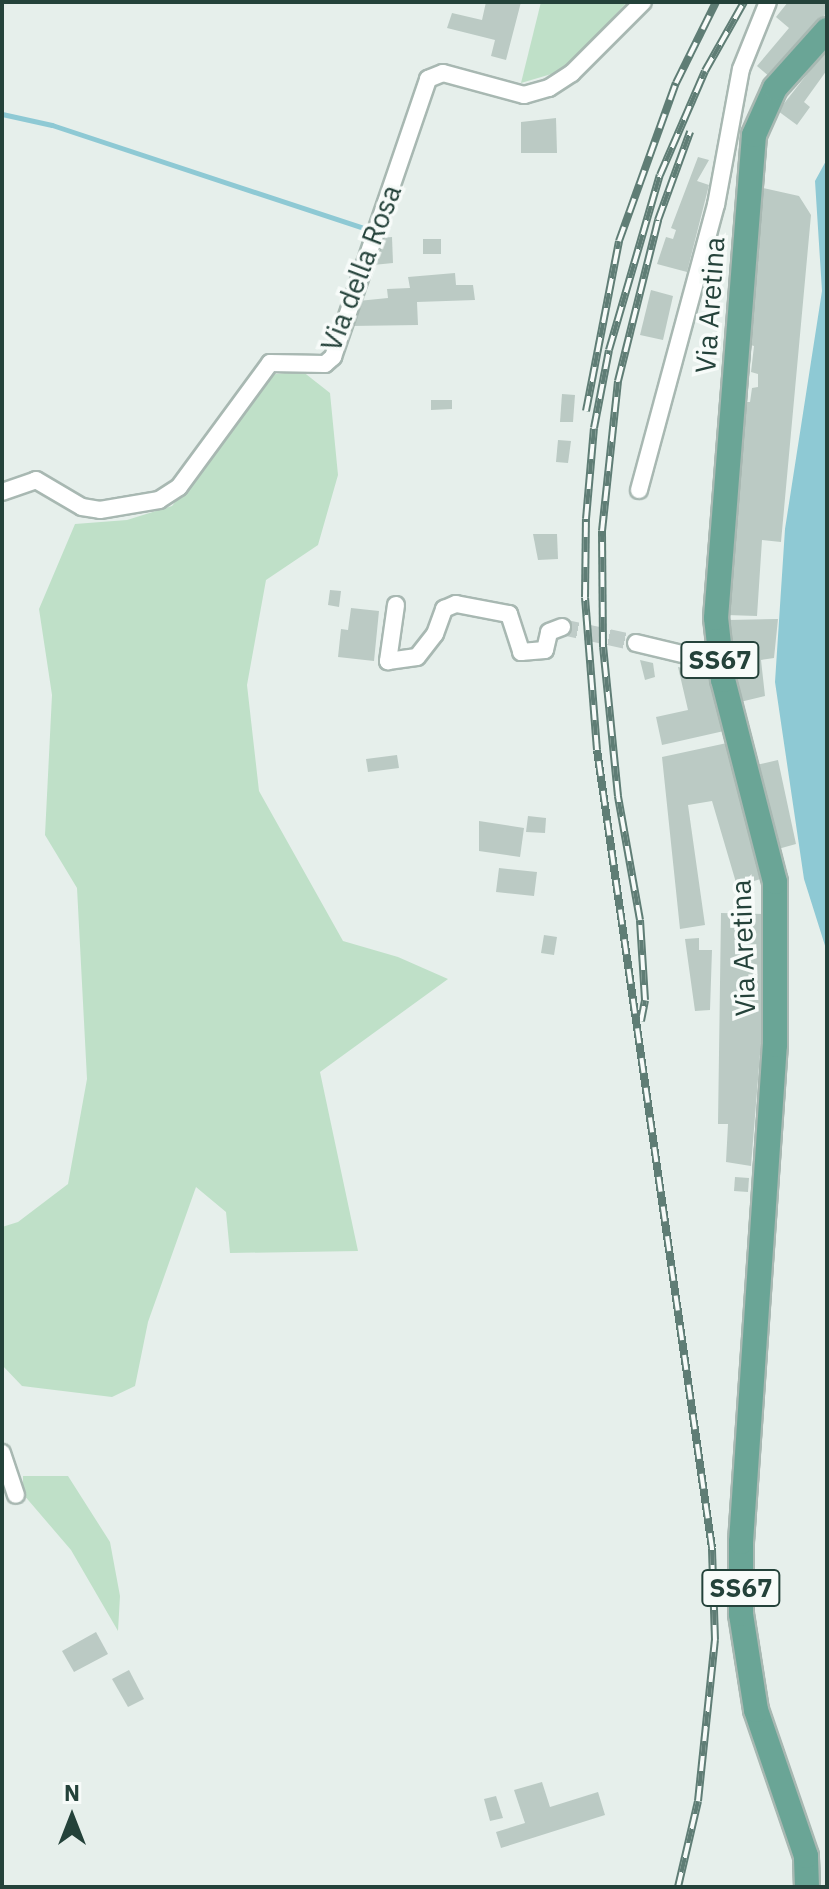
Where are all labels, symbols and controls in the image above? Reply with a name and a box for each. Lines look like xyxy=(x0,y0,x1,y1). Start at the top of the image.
street label: Via della Rosa xyxy=(314,180,408,356)
street label: Via Aretina xyxy=(688,236,732,374)
road number: SS67 xyxy=(680,638,760,682)
street label: Via Aretina xyxy=(724,879,762,1017)
road number: SS67 xyxy=(701,1566,781,1610)
north arrow xyxy=(32,1777,112,1857)
text: N xyxy=(64,1778,80,1807)

